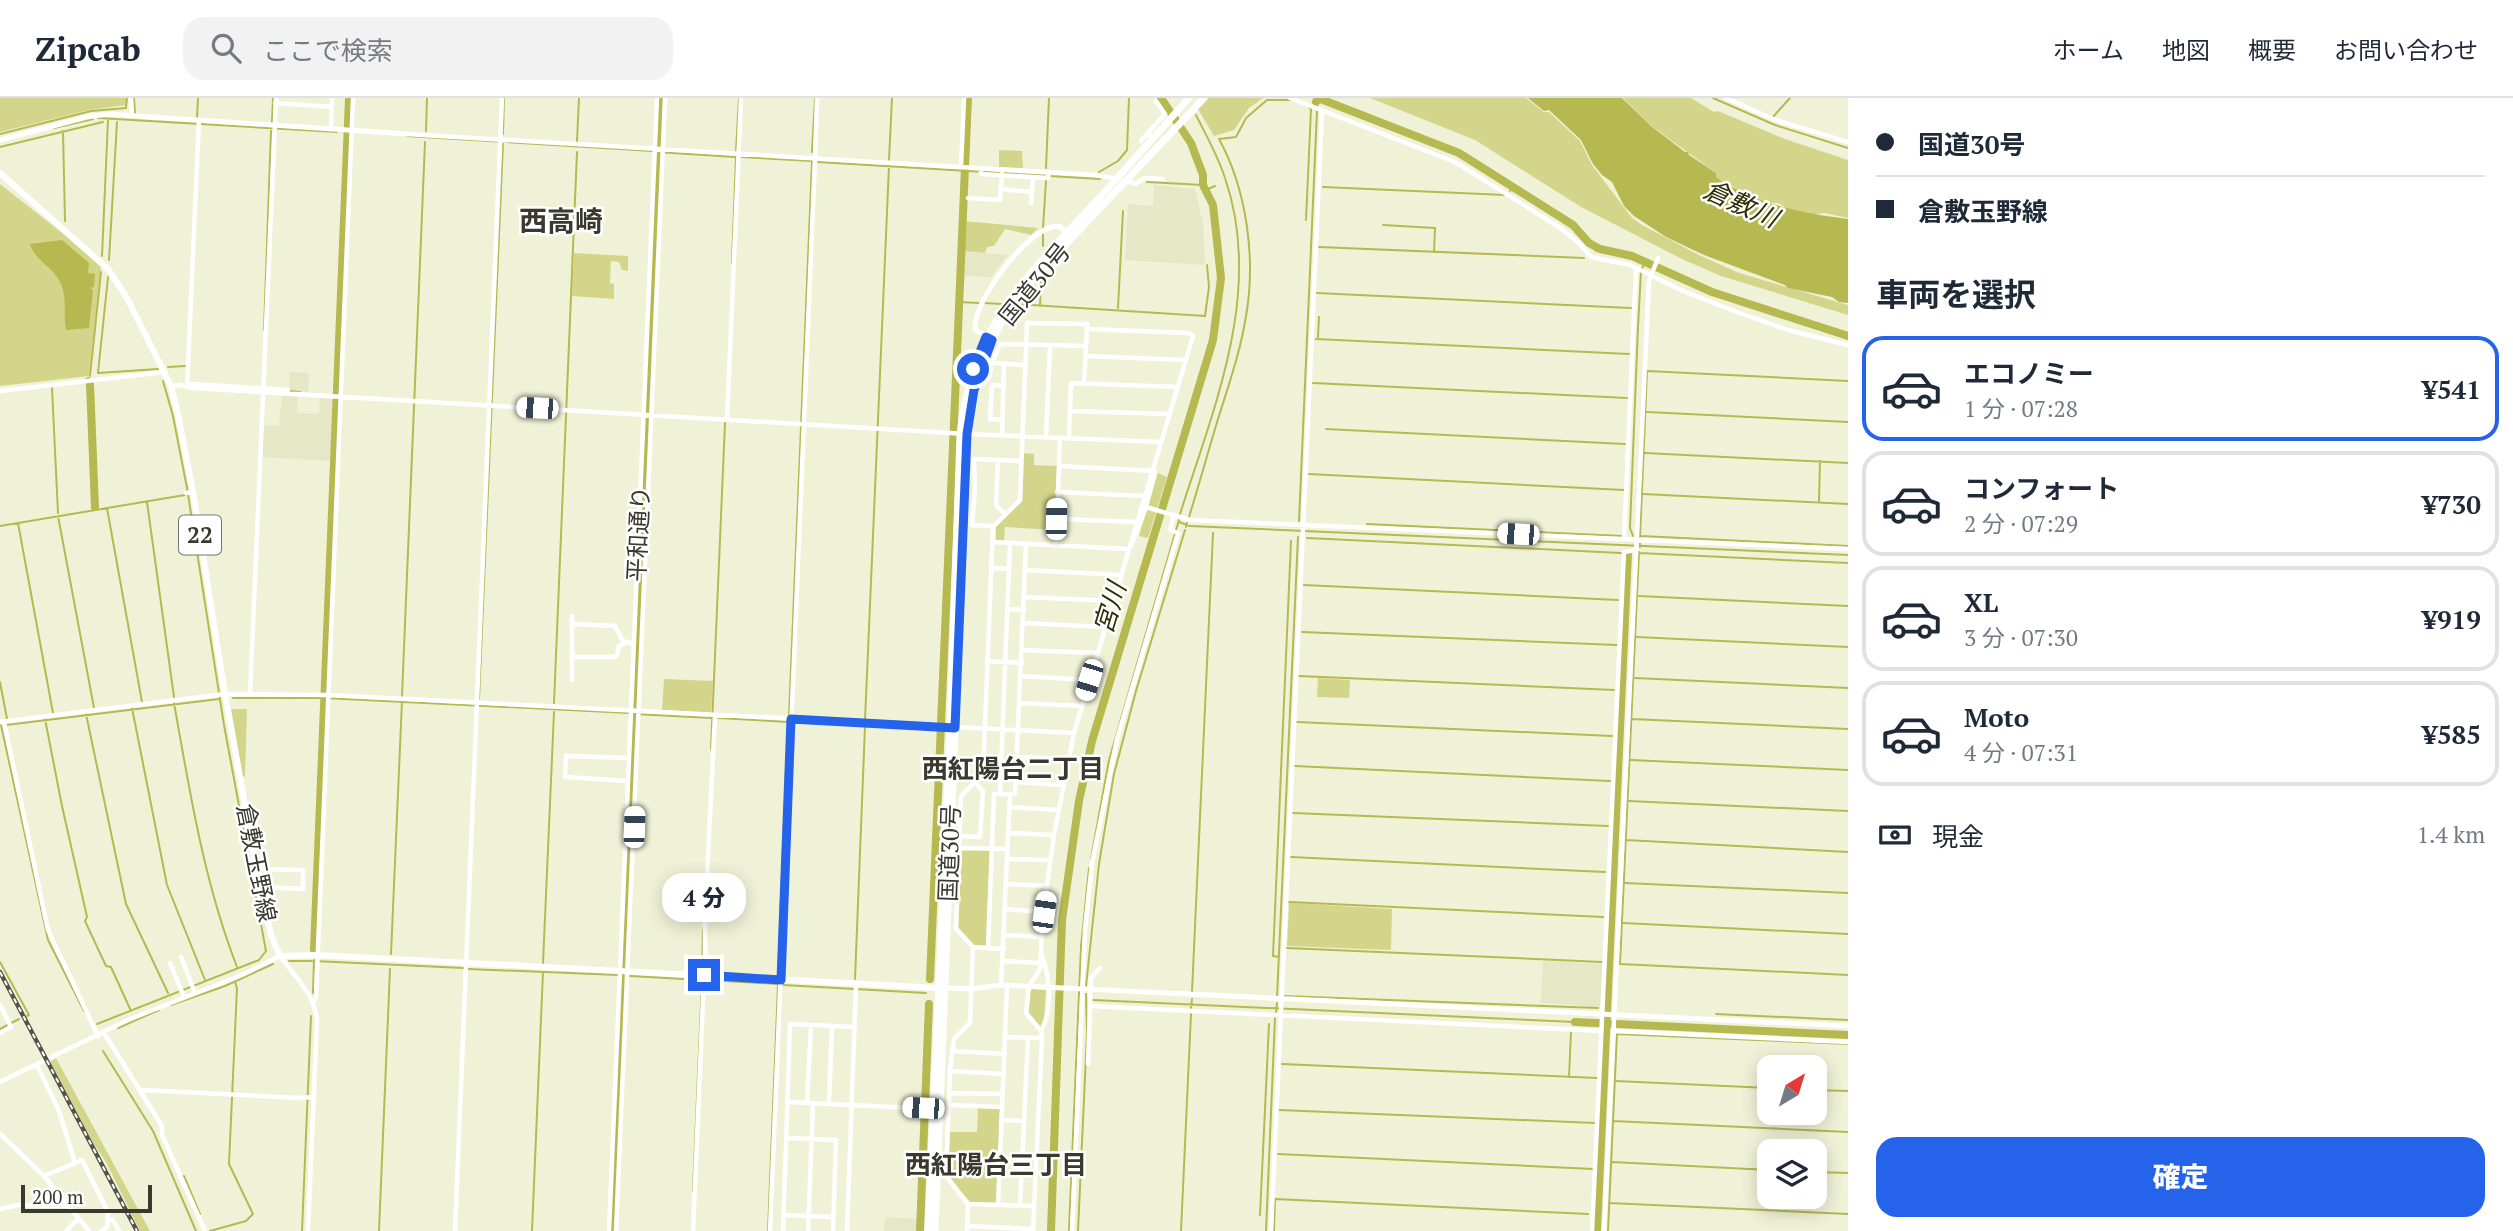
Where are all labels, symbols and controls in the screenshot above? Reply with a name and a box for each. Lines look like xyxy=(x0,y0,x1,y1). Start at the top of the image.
search box xyxy=(183,17,673,80)
text: Zipcab xyxy=(35,27,141,70)
icon: search xyxy=(207,29,245,67)
text: ここで検索 xyxy=(263,33,393,67)
text: ホーム xyxy=(2053,34,2124,66)
text: 地図 xyxy=(2162,34,2210,66)
text: 概要 xyxy=(2248,34,2296,66)
text: お問い合わせ xyxy=(2334,34,2478,66)
text: 国道30号 xyxy=(1918,127,2025,161)
water label: 倉敷川 xyxy=(1699,172,1787,236)
text: 倉敷玉野線 xyxy=(1918,194,2048,228)
district label: 西高崎 xyxy=(519,202,603,239)
street label: 国道30号 xyxy=(991,235,1077,331)
text: 車両を選択 xyxy=(1876,273,2036,315)
route start xyxy=(957,353,989,385)
text: エコノミー xyxy=(1964,356,2094,390)
icon: car xyxy=(1880,357,1943,420)
text: ¥541 xyxy=(2422,372,2481,406)
text: 1 分 · 07:28 xyxy=(1964,393,2078,424)
car xyxy=(516,396,559,420)
text: コンフォート xyxy=(1964,471,2119,505)
icon: car xyxy=(1880,472,1943,535)
street label: 平和通り xyxy=(620,485,656,583)
text: ¥730 xyxy=(2422,487,2481,521)
car xyxy=(1046,498,1067,540)
text: 2 分 · 07:29 xyxy=(1964,508,2078,539)
road number: 22 xyxy=(179,516,221,555)
car xyxy=(1497,522,1540,546)
water label: 宮川 xyxy=(1085,575,1134,638)
text: XL xyxy=(1964,585,1998,619)
icon: car xyxy=(1880,587,1943,650)
text: ¥919 xyxy=(2422,602,2481,636)
text: 3 分 · 07:30 xyxy=(1964,622,2078,653)
car xyxy=(1073,657,1106,703)
text: Moto xyxy=(1964,700,2029,734)
icon: car xyxy=(1880,702,1943,765)
text: ¥585 xyxy=(2422,717,2481,751)
text: 4 分 · 07:31 xyxy=(1964,737,2078,768)
district label: 西紅陽台二丁目 xyxy=(922,751,1104,785)
street label: 倉敷玉野線 xyxy=(230,801,284,925)
street label: 国道30号 xyxy=(931,804,967,902)
car xyxy=(623,806,646,848)
icon: cash xyxy=(1876,816,1914,854)
text: 現金 xyxy=(1932,819,1984,853)
text: 1.4 km xyxy=(2417,819,2485,850)
callout: 4 分 xyxy=(662,874,746,922)
text: 4 分 xyxy=(683,882,725,913)
car xyxy=(1031,890,1058,934)
route end xyxy=(688,959,720,991)
north arrow xyxy=(1757,1055,1827,1125)
map controls xyxy=(1757,1055,1827,1209)
car xyxy=(902,1096,945,1120)
button: 確定 xyxy=(1876,1137,2485,1217)
button: layers xyxy=(1757,1139,1827,1209)
district label: 西紅陽台三丁目 xyxy=(905,1147,1087,1181)
scale bar xyxy=(21,1182,152,1214)
text: 200 m xyxy=(32,1184,83,1209)

